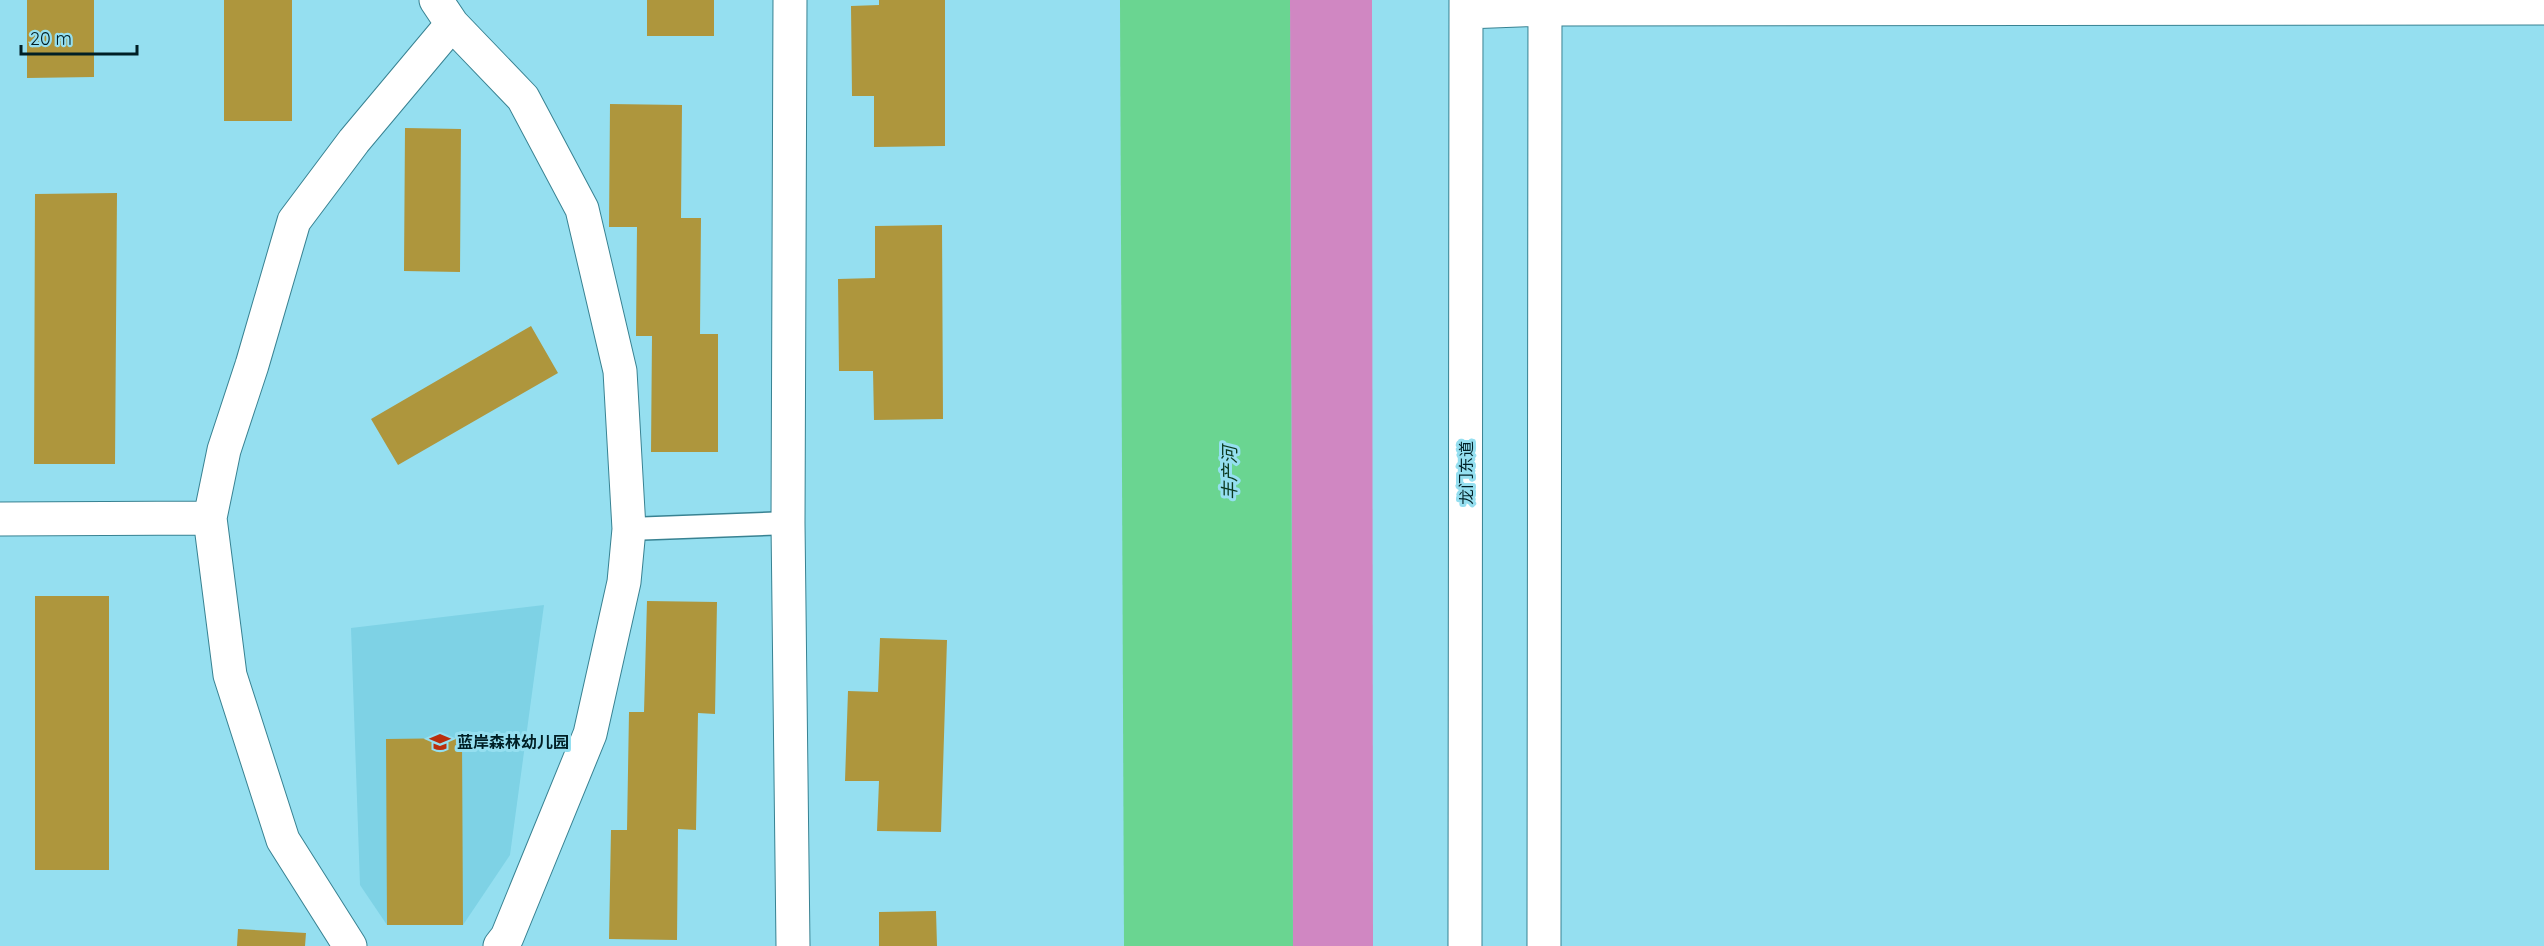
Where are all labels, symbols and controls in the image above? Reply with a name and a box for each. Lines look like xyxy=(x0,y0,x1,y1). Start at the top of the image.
scale bar xyxy=(21,18,136,56)
text: 20 m xyxy=(30,27,72,50)
street label: 龙门东道 xyxy=(1456,441,1476,505)
water label: 丰产河 xyxy=(1218,443,1241,500)
school or university icon: 蓝岸森林幼儿园 xyxy=(428,730,452,754)
place label: 蓝岸森林幼儿园 xyxy=(457,732,569,752)

